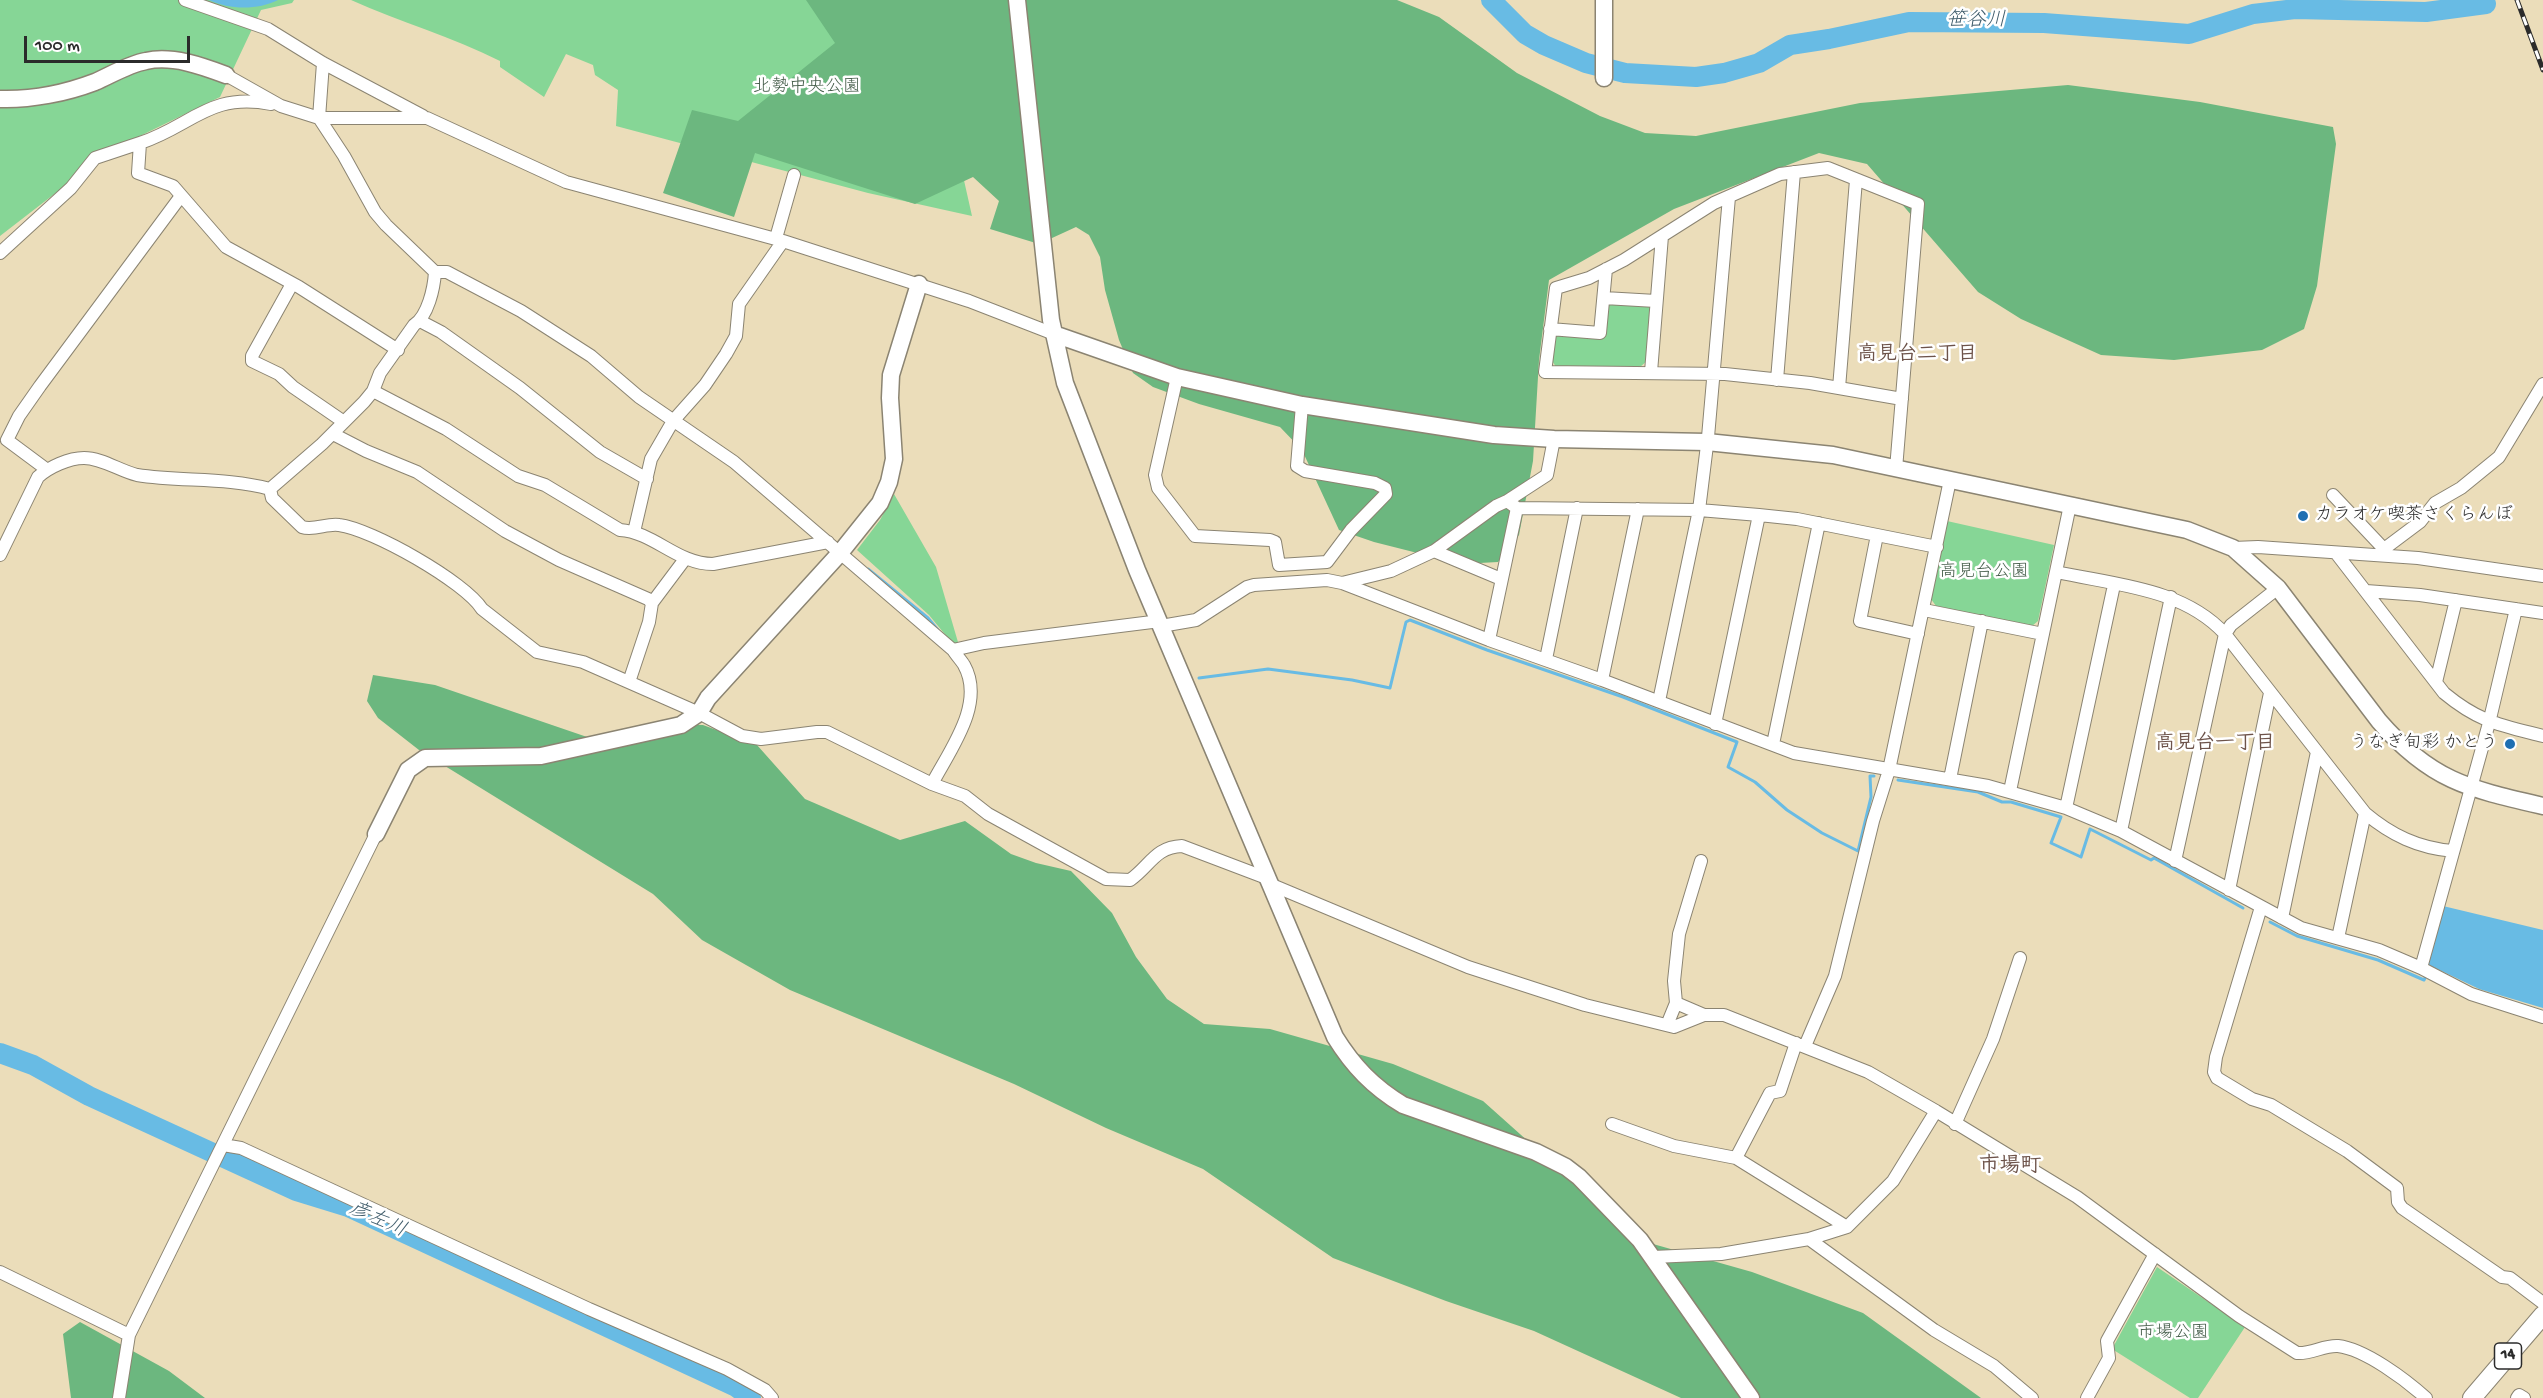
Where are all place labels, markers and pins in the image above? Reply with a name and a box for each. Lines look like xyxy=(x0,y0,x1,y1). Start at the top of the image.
place label: カラオケ喫茶さくらんぼ xyxy=(2315,505,2513,527)
marker: カラオケ喫茶さくらんぼ xyxy=(2296,509,2310,523)
place label: うなぎ旬彩 かとう xyxy=(2350,733,2498,755)
marker: うなぎ旬彩 かとう xyxy=(2503,737,2517,751)

